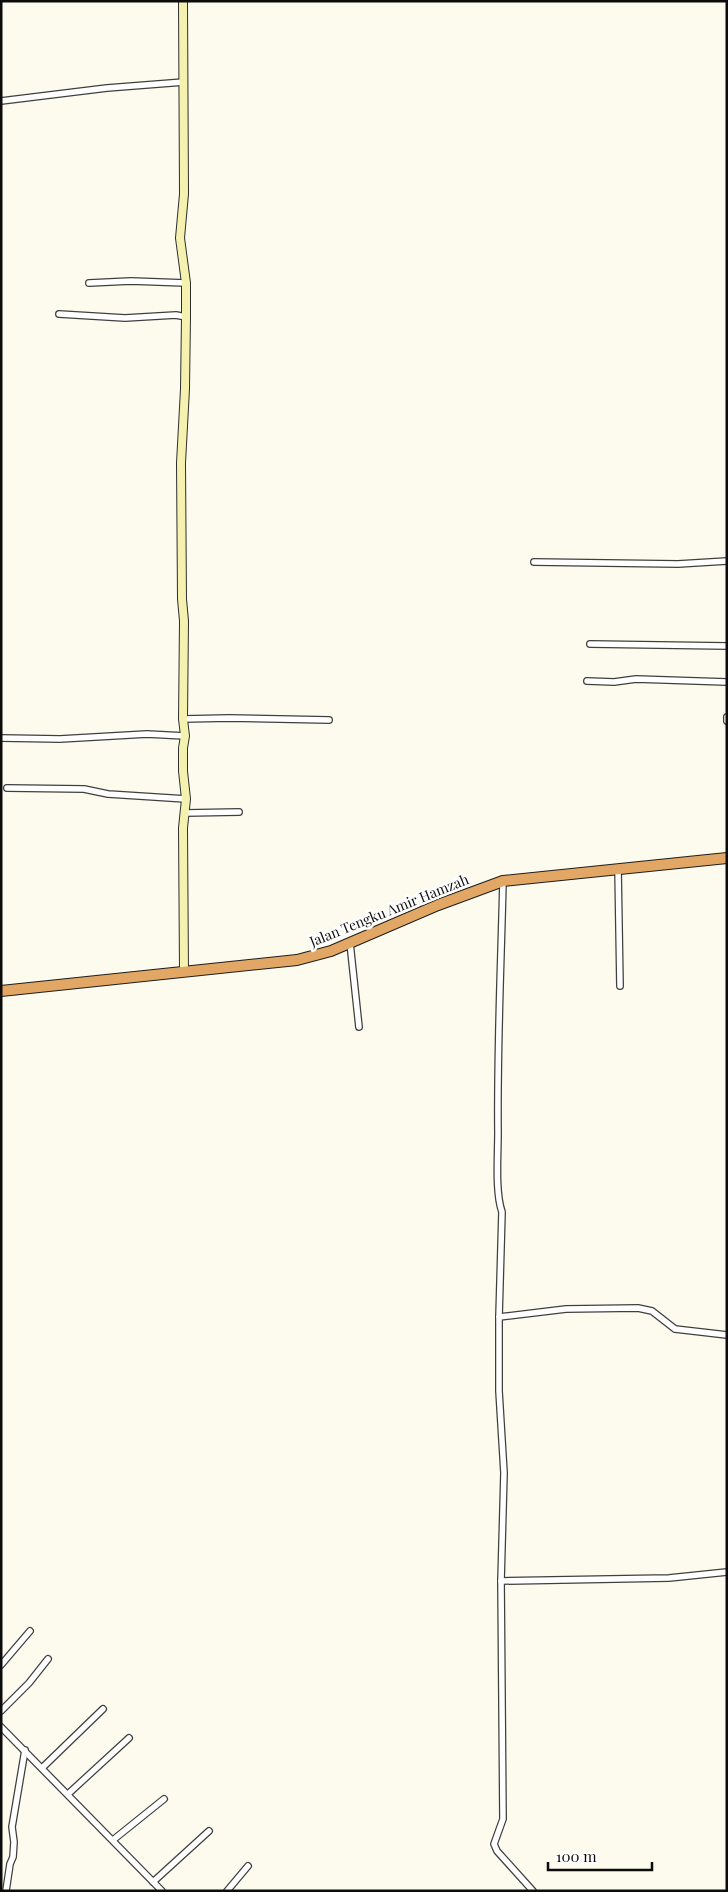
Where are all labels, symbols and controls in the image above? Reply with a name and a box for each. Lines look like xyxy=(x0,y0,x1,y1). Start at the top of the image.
street label: Jalan Tengku Amir Hamzah xyxy=(306,869,472,951)
scale bar xyxy=(548,1840,652,1872)
text: 100 m xyxy=(556,1846,597,1866)

